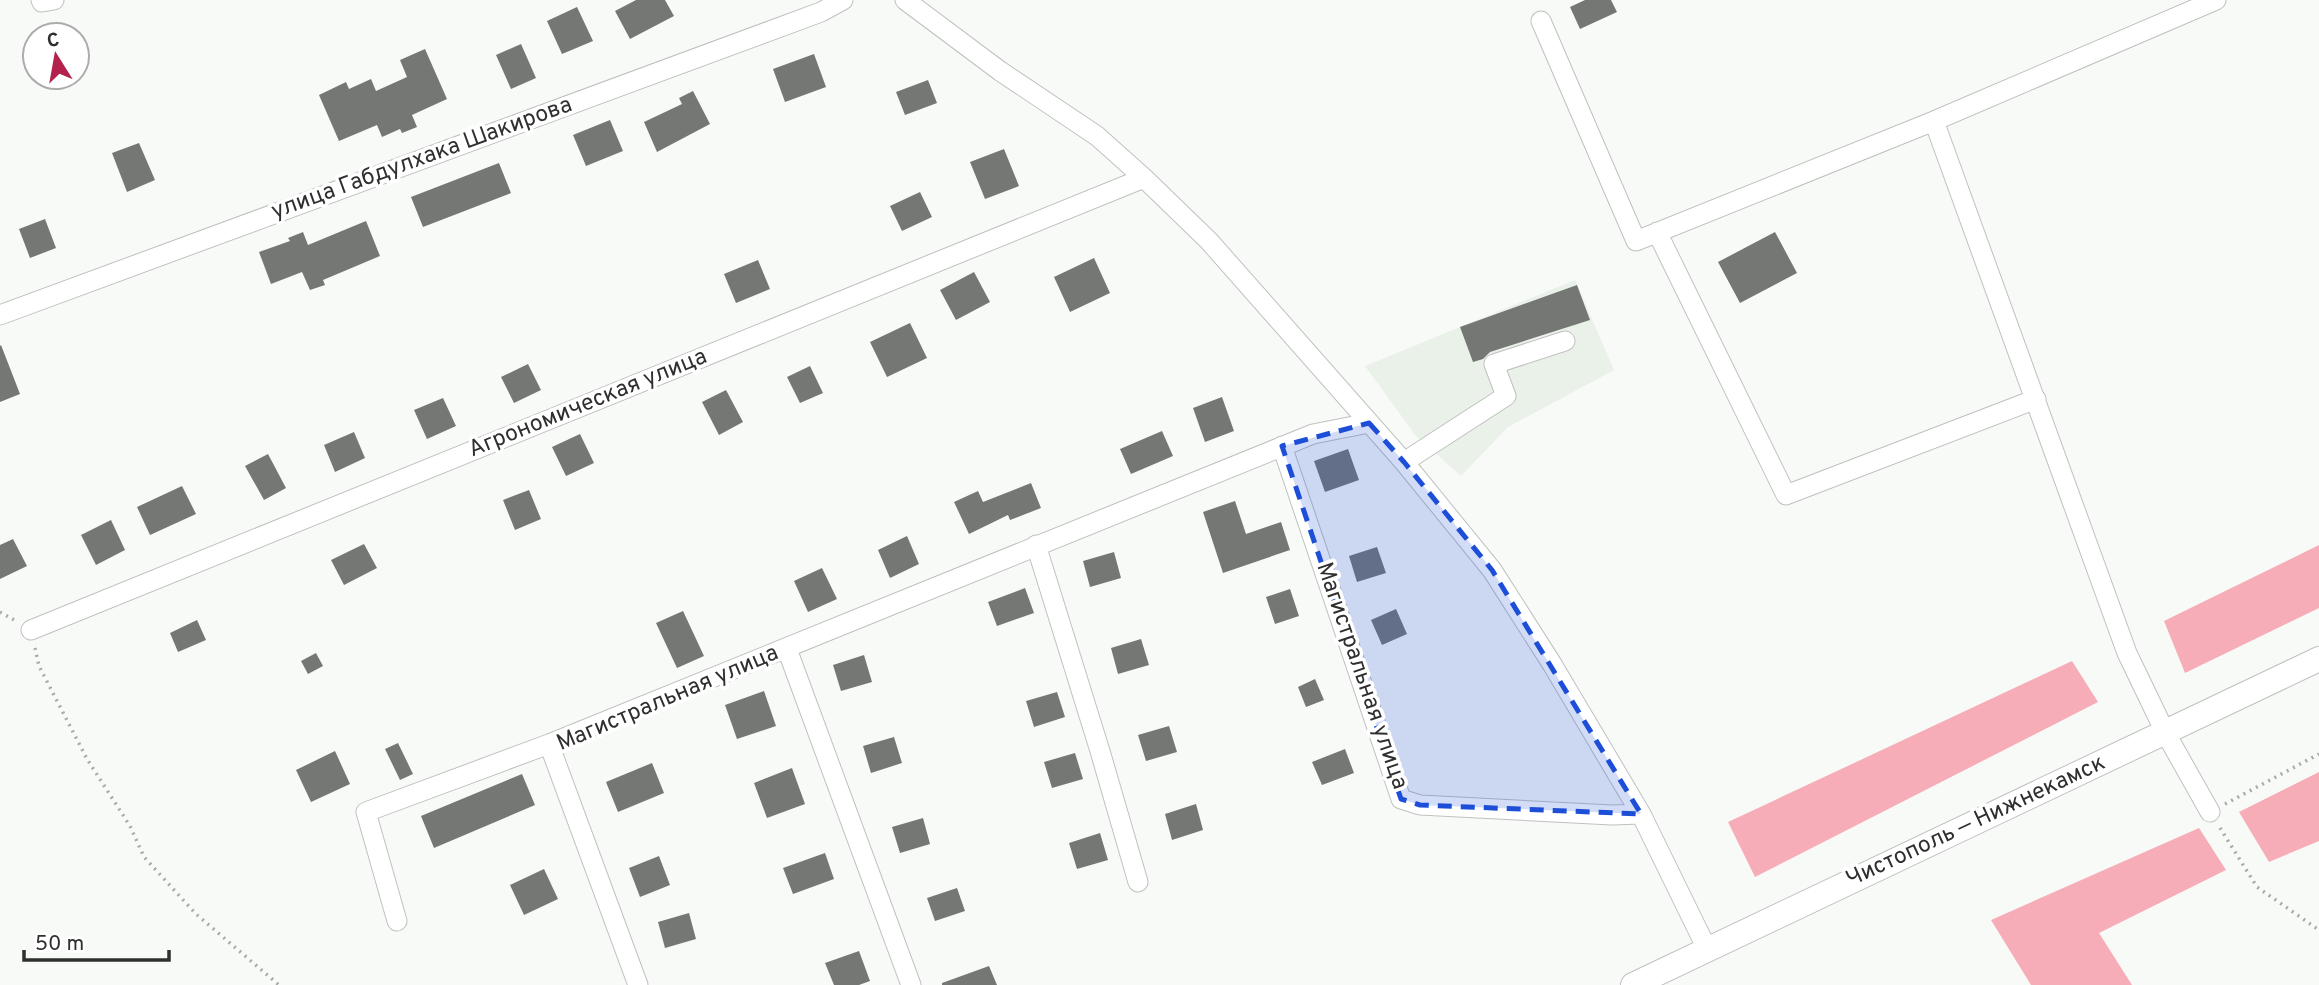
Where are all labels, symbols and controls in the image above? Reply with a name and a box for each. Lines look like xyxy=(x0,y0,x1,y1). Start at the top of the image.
north arrow xyxy=(21,21,91,91)
text: С xyxy=(45,28,61,54)
street label: улица Габдулхака Шакирова xyxy=(268,91,576,227)
street label: Агрономическая улица xyxy=(464,343,712,465)
street label: Магистральная улица xyxy=(1309,559,1413,793)
street label: Магистральная улица xyxy=(553,639,783,759)
street label: Чистополь — Нижнекамск xyxy=(1842,749,2110,895)
scale bar xyxy=(24,918,170,962)
text: 50 m xyxy=(35,931,84,958)

